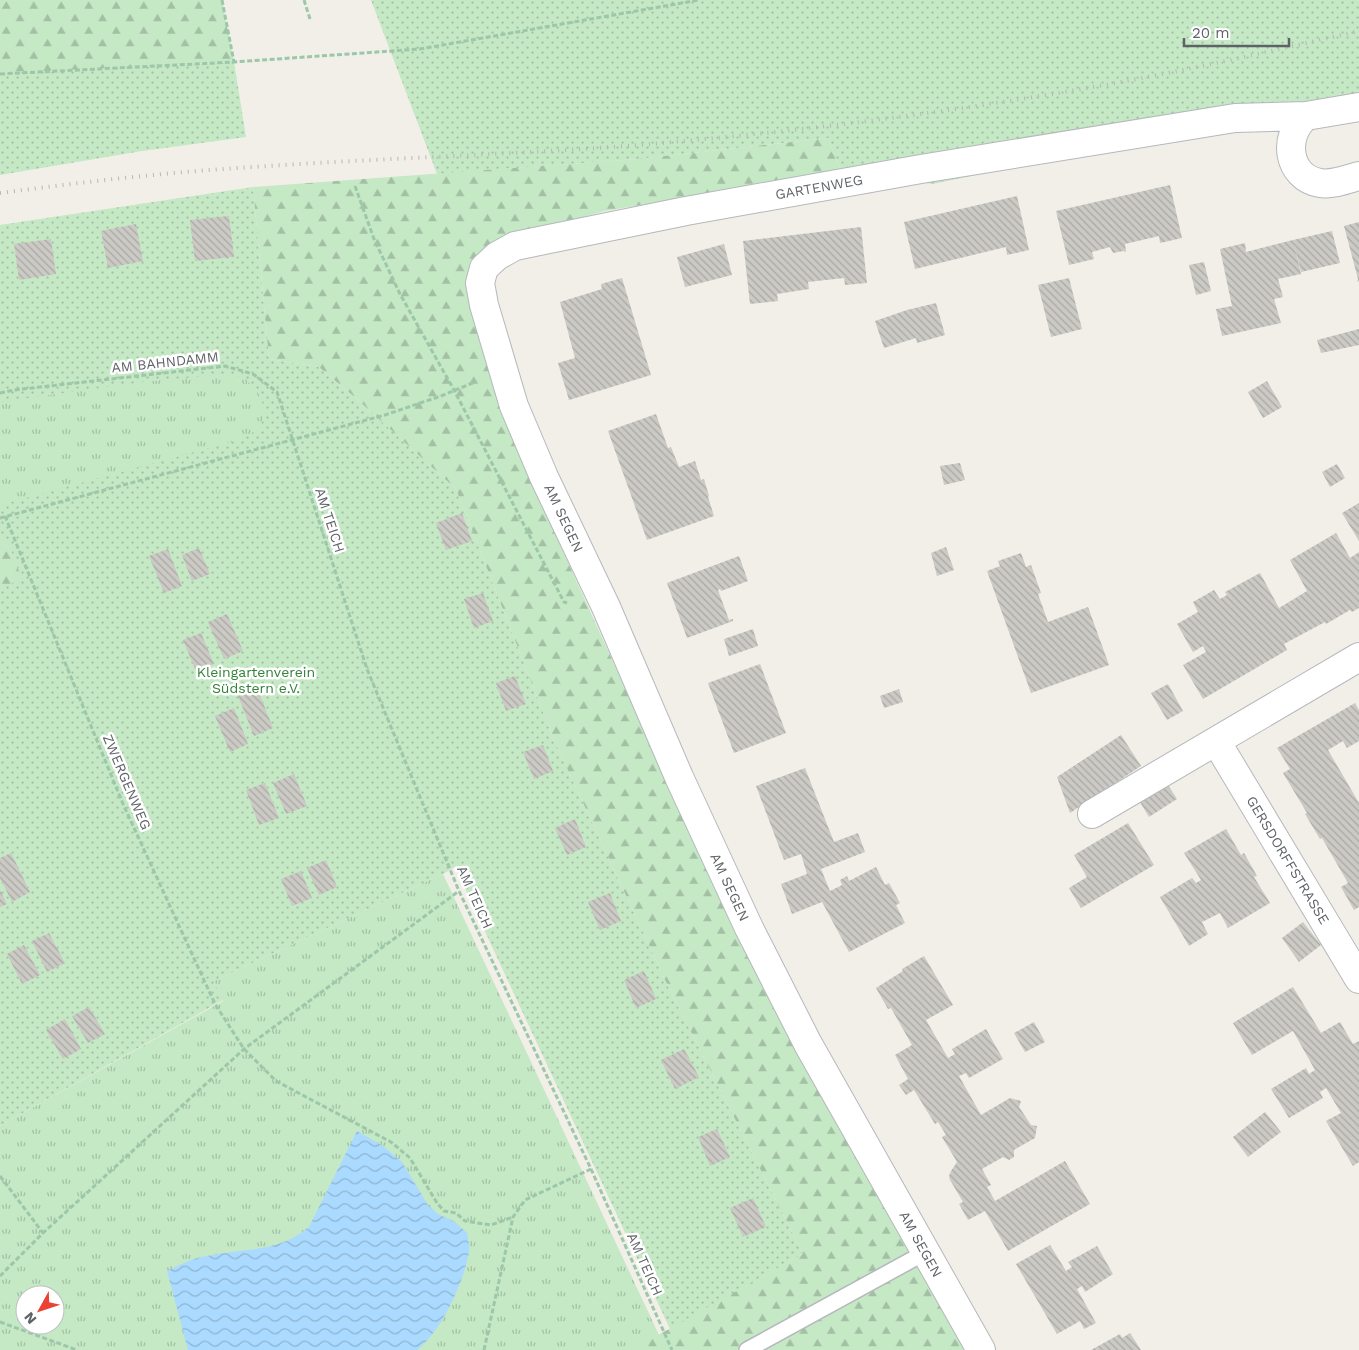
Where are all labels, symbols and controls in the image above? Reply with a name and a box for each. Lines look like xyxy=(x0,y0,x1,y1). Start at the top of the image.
scale bar xyxy=(1184,15,1289,47)
text: 20 m xyxy=(1192,24,1230,42)
street label: GARTENWEG xyxy=(774,171,864,203)
street label: AM BAHNDAMM xyxy=(111,348,219,376)
street label: AM SEGEN xyxy=(541,482,587,554)
street label: AM TEICH xyxy=(312,486,348,554)
park label: Kleingartenverein Südstern e.V. xyxy=(197,664,315,696)
street label: ZWERGENWEG xyxy=(100,732,154,832)
street label: GERSDORFFSTRASSE xyxy=(1243,793,1333,927)
street label: AM SEGEN xyxy=(707,851,753,923)
street label: AM TEICH xyxy=(454,863,496,931)
street label: AM SEGEN xyxy=(896,1208,946,1280)
street label: AM TEICH xyxy=(624,1230,666,1298)
north arrow xyxy=(15,1285,65,1335)
text: N xyxy=(21,1309,40,1327)

